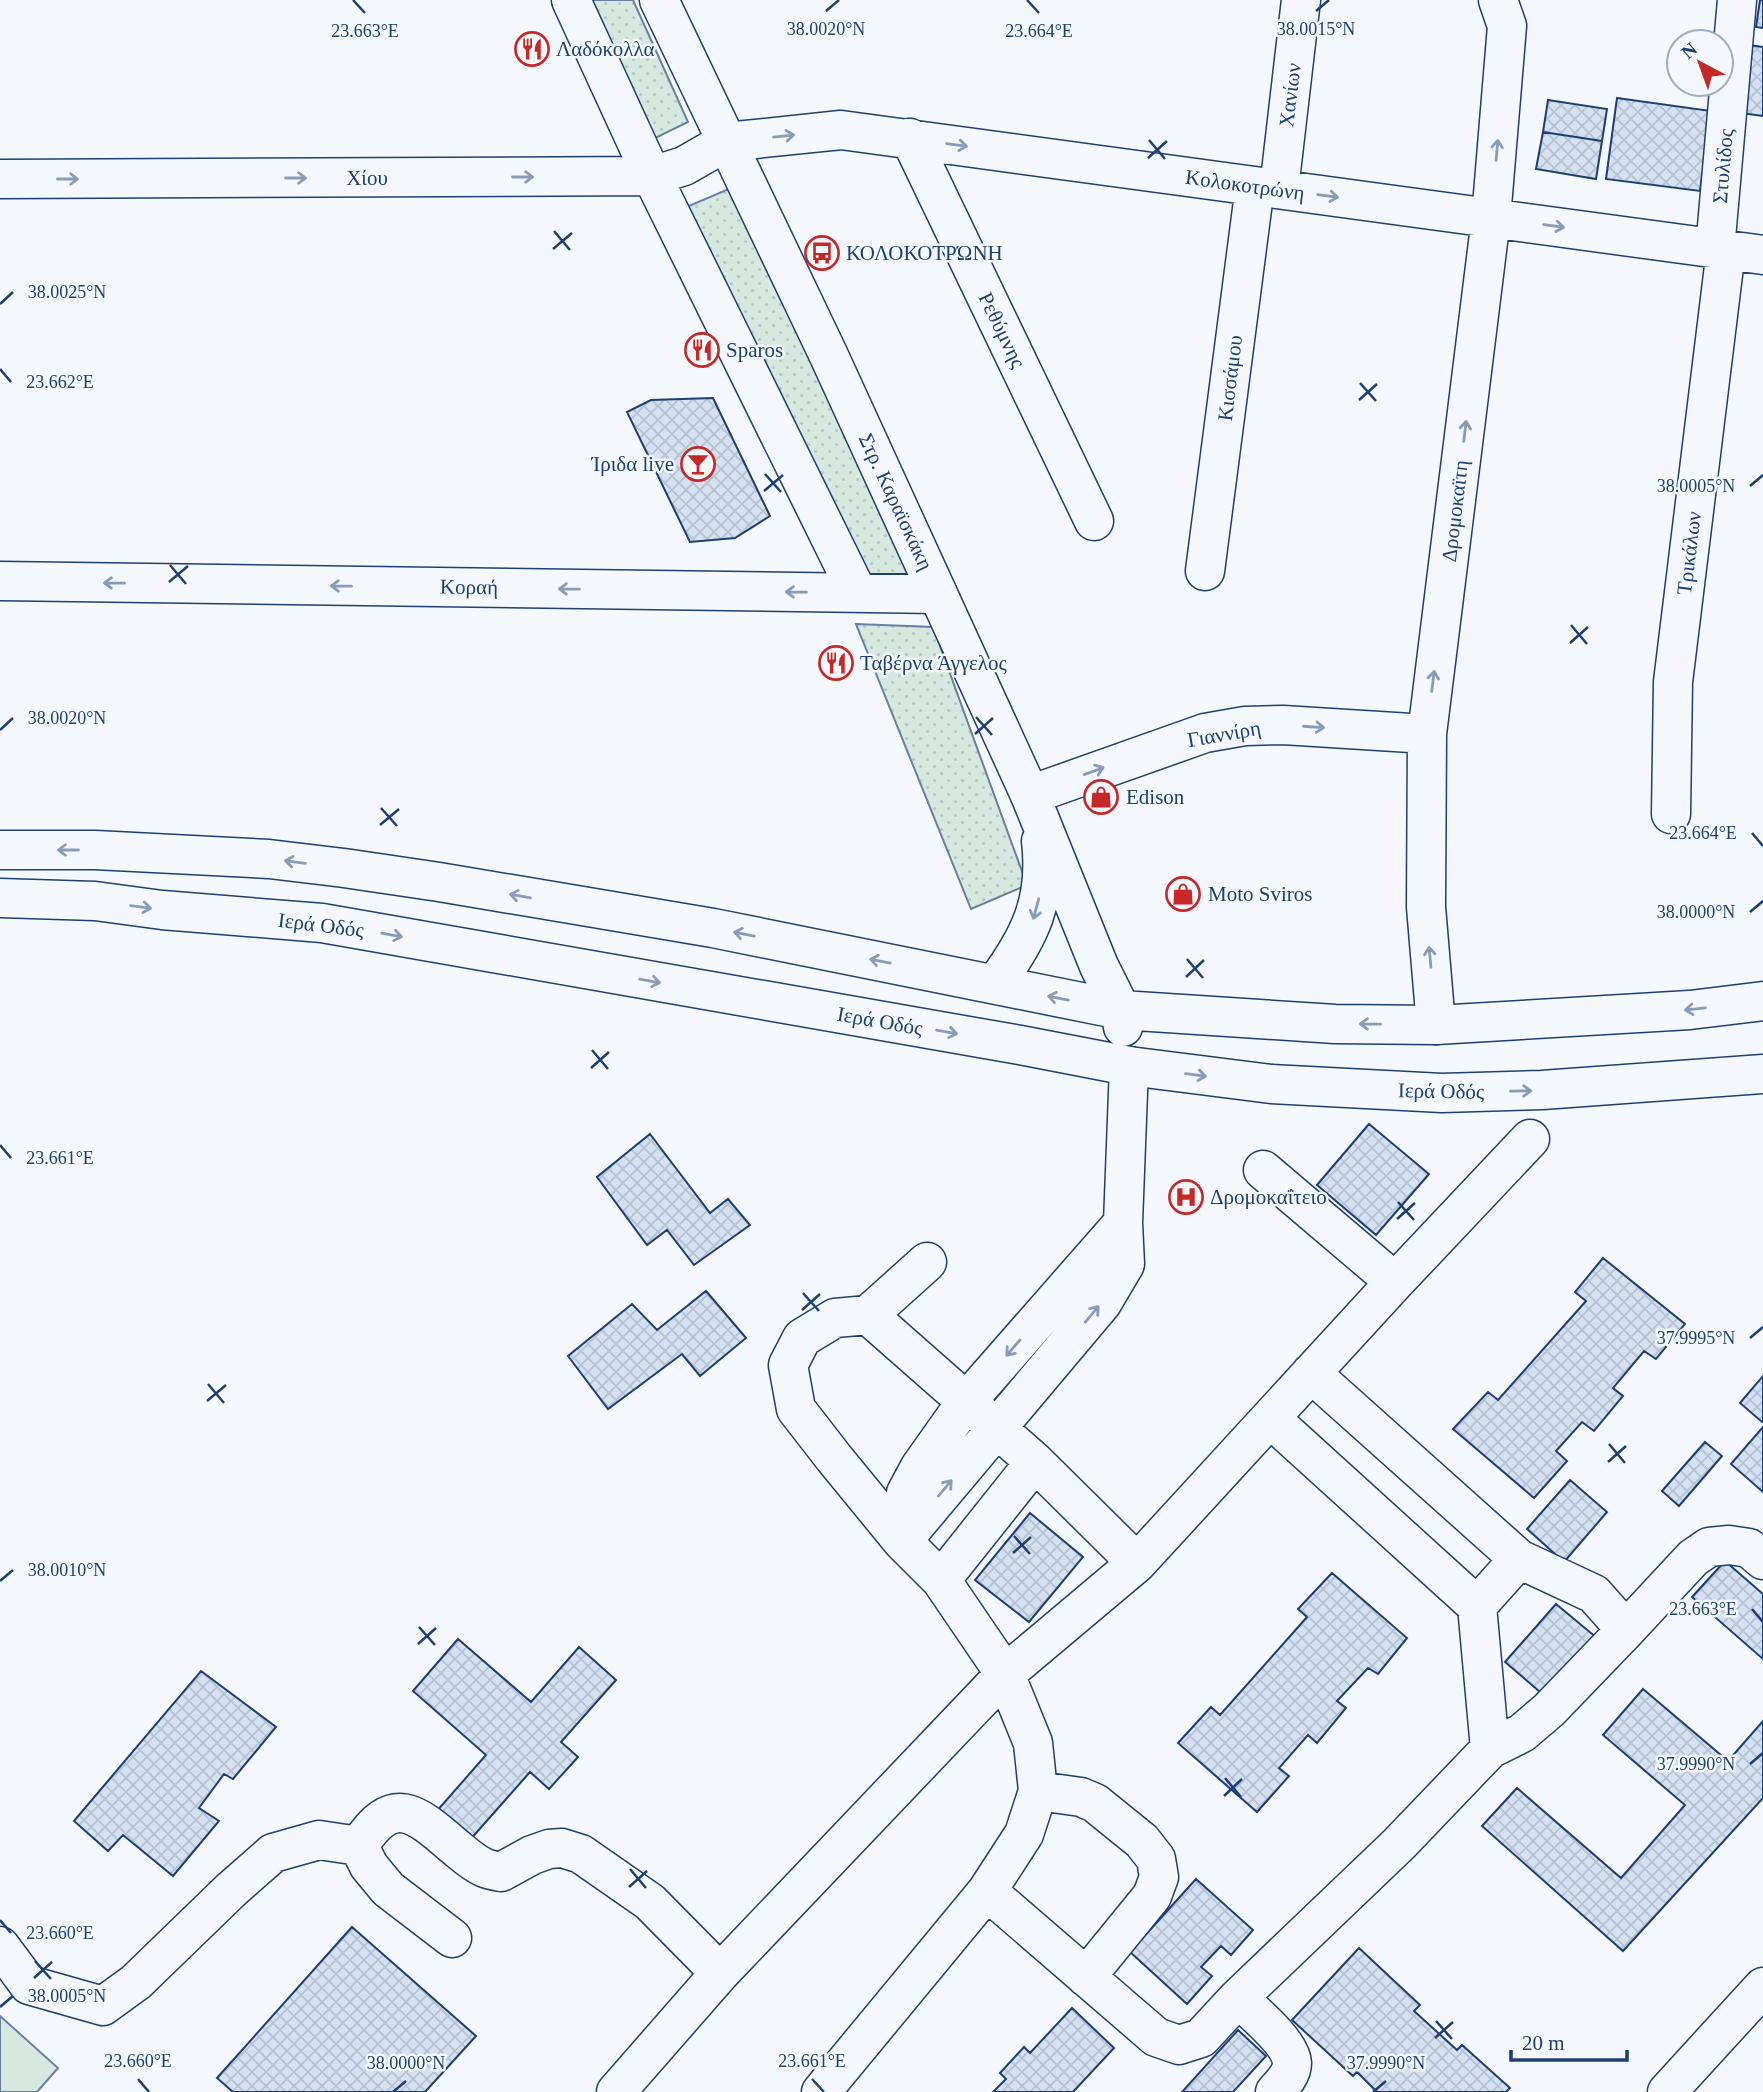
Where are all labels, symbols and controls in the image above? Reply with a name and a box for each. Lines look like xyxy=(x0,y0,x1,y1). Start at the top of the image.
text: 38.0020°N xyxy=(787,19,865,39)
text: 38.0015°N xyxy=(1277,19,1355,39)
text: 23.663°E xyxy=(331,21,399,41)
text: 23.664°E xyxy=(1005,21,1073,41)
north arrow xyxy=(1665,28,1735,98)
restaurant icon: Λαδόκολλα xyxy=(513,30,551,68)
place label: Λαδόκολλα xyxy=(556,37,655,61)
text: N xyxy=(1677,38,1701,63)
street label: Χανίων xyxy=(1274,61,1306,129)
street label: Στυλίδος xyxy=(1708,127,1738,205)
one-way arrow xyxy=(772,129,794,142)
one-way arrow xyxy=(945,139,968,152)
one-way arrow xyxy=(1491,139,1504,162)
street label: Κολοκοτρώνη xyxy=(1184,165,1306,205)
street label: Χίου xyxy=(346,166,388,190)
one-way arrow xyxy=(511,170,534,184)
one-way arrow xyxy=(284,171,307,185)
one-way arrow xyxy=(56,172,79,186)
one-way arrow xyxy=(1316,190,1339,203)
one-way arrow xyxy=(1542,220,1564,233)
bus stop icon: ΚΟΛΟΚΟΤΡΏΝΗ xyxy=(803,234,841,272)
place label: ΚΟΛΟΚΟΤΡΏΝΗ xyxy=(846,241,1003,265)
text: 38.0025°N xyxy=(28,282,106,302)
street label: Ρεθύμνης xyxy=(973,288,1031,372)
restaurant icon: Sparos xyxy=(683,331,721,369)
street label: Κισσάμου xyxy=(1213,334,1247,422)
place label: Sparos xyxy=(726,338,783,362)
text: 23.662°E xyxy=(26,372,94,392)
one-way arrow xyxy=(1458,420,1471,443)
street label: Στρ. Καραϊσκάκη xyxy=(854,430,938,574)
bar icon: Ίριδα live xyxy=(679,445,717,483)
place label: Ίριδα live xyxy=(591,452,674,476)
street label: Δρομοκαϊτη xyxy=(1437,459,1473,563)
text: 38.0005°N xyxy=(1657,476,1735,496)
street label: Τρικάλων xyxy=(1672,510,1706,596)
street label: Κοραή xyxy=(440,574,498,600)
one-way arrow xyxy=(103,576,126,589)
one-way arrow xyxy=(330,579,353,592)
one-way arrow xyxy=(558,582,581,595)
one-way arrow xyxy=(785,585,808,598)
restaurant icon: Ταβέρνα Άγγελος xyxy=(817,644,855,682)
place label: Ταβέρνα Άγγελος xyxy=(860,651,1007,675)
one-way arrow xyxy=(1427,670,1440,693)
text: 38.0020°N xyxy=(28,708,106,728)
street label: Γιαννίρη xyxy=(1185,716,1263,752)
one-way arrow xyxy=(1303,721,1325,734)
one-way arrow xyxy=(1082,764,1104,776)
shop icon: Edison xyxy=(1082,778,1120,816)
place label: Edison xyxy=(1126,785,1185,809)
text: 23.664°E xyxy=(1669,823,1737,843)
one-way arrow xyxy=(57,843,80,857)
one-way arrow xyxy=(284,856,307,869)
shop icon: Moto Sviros xyxy=(1164,875,1202,913)
place label: Moto Sviros xyxy=(1208,882,1312,906)
one-way arrow xyxy=(509,889,532,902)
one-way arrow xyxy=(1029,898,1042,920)
one-way arrow xyxy=(130,901,152,914)
text: 38.0000°N xyxy=(1657,902,1735,922)
street label: Ιερά Οδός xyxy=(277,908,366,942)
one-way arrow xyxy=(733,927,756,941)
one-way arrow xyxy=(380,929,402,943)
one-way arrow xyxy=(1423,946,1436,969)
one-way arrow xyxy=(869,954,892,968)
one-way arrow xyxy=(638,975,661,989)
one-way arrow xyxy=(1047,990,1070,1004)
street label: Ιερά Οδός xyxy=(835,1002,925,1040)
one-way arrow xyxy=(1684,1003,1707,1016)
one-way arrow xyxy=(1359,1017,1382,1031)
one-way arrow xyxy=(935,1026,958,1040)
one-way arrow xyxy=(1184,1068,1207,1081)
street label: Ιερά Οδός xyxy=(1398,1078,1485,1104)
one-way arrow xyxy=(1509,1084,1532,1098)
text: 23.661°E xyxy=(26,1148,94,1168)
hospital icon: Δρομοκαΐτειο xyxy=(1167,1178,1205,1216)
place label: Δρομοκαΐτειο xyxy=(1210,1185,1327,1209)
one-way arrow xyxy=(1084,1305,1100,1323)
text: 37.9995°N xyxy=(1657,1328,1735,1348)
one-way arrow xyxy=(1005,1339,1021,1357)
one-way arrow xyxy=(937,1479,953,1497)
text: 38.0010°N xyxy=(28,1560,106,1580)
text: 23.663°E xyxy=(1669,1599,1737,1619)
text: 37.9990°N xyxy=(1657,1754,1735,1774)
text: 23.660°E xyxy=(26,1923,94,1943)
text: 38.0005°N xyxy=(28,1986,106,2006)
scale bar xyxy=(1511,2018,1626,2062)
text: 20 m xyxy=(1522,2031,1565,2055)
text: 23.660°E xyxy=(104,2051,172,2071)
text: 23.661°E xyxy=(778,2051,846,2071)
text: 38.0000°N xyxy=(367,2053,445,2073)
text: 37.9990°N xyxy=(1347,2053,1425,2073)

